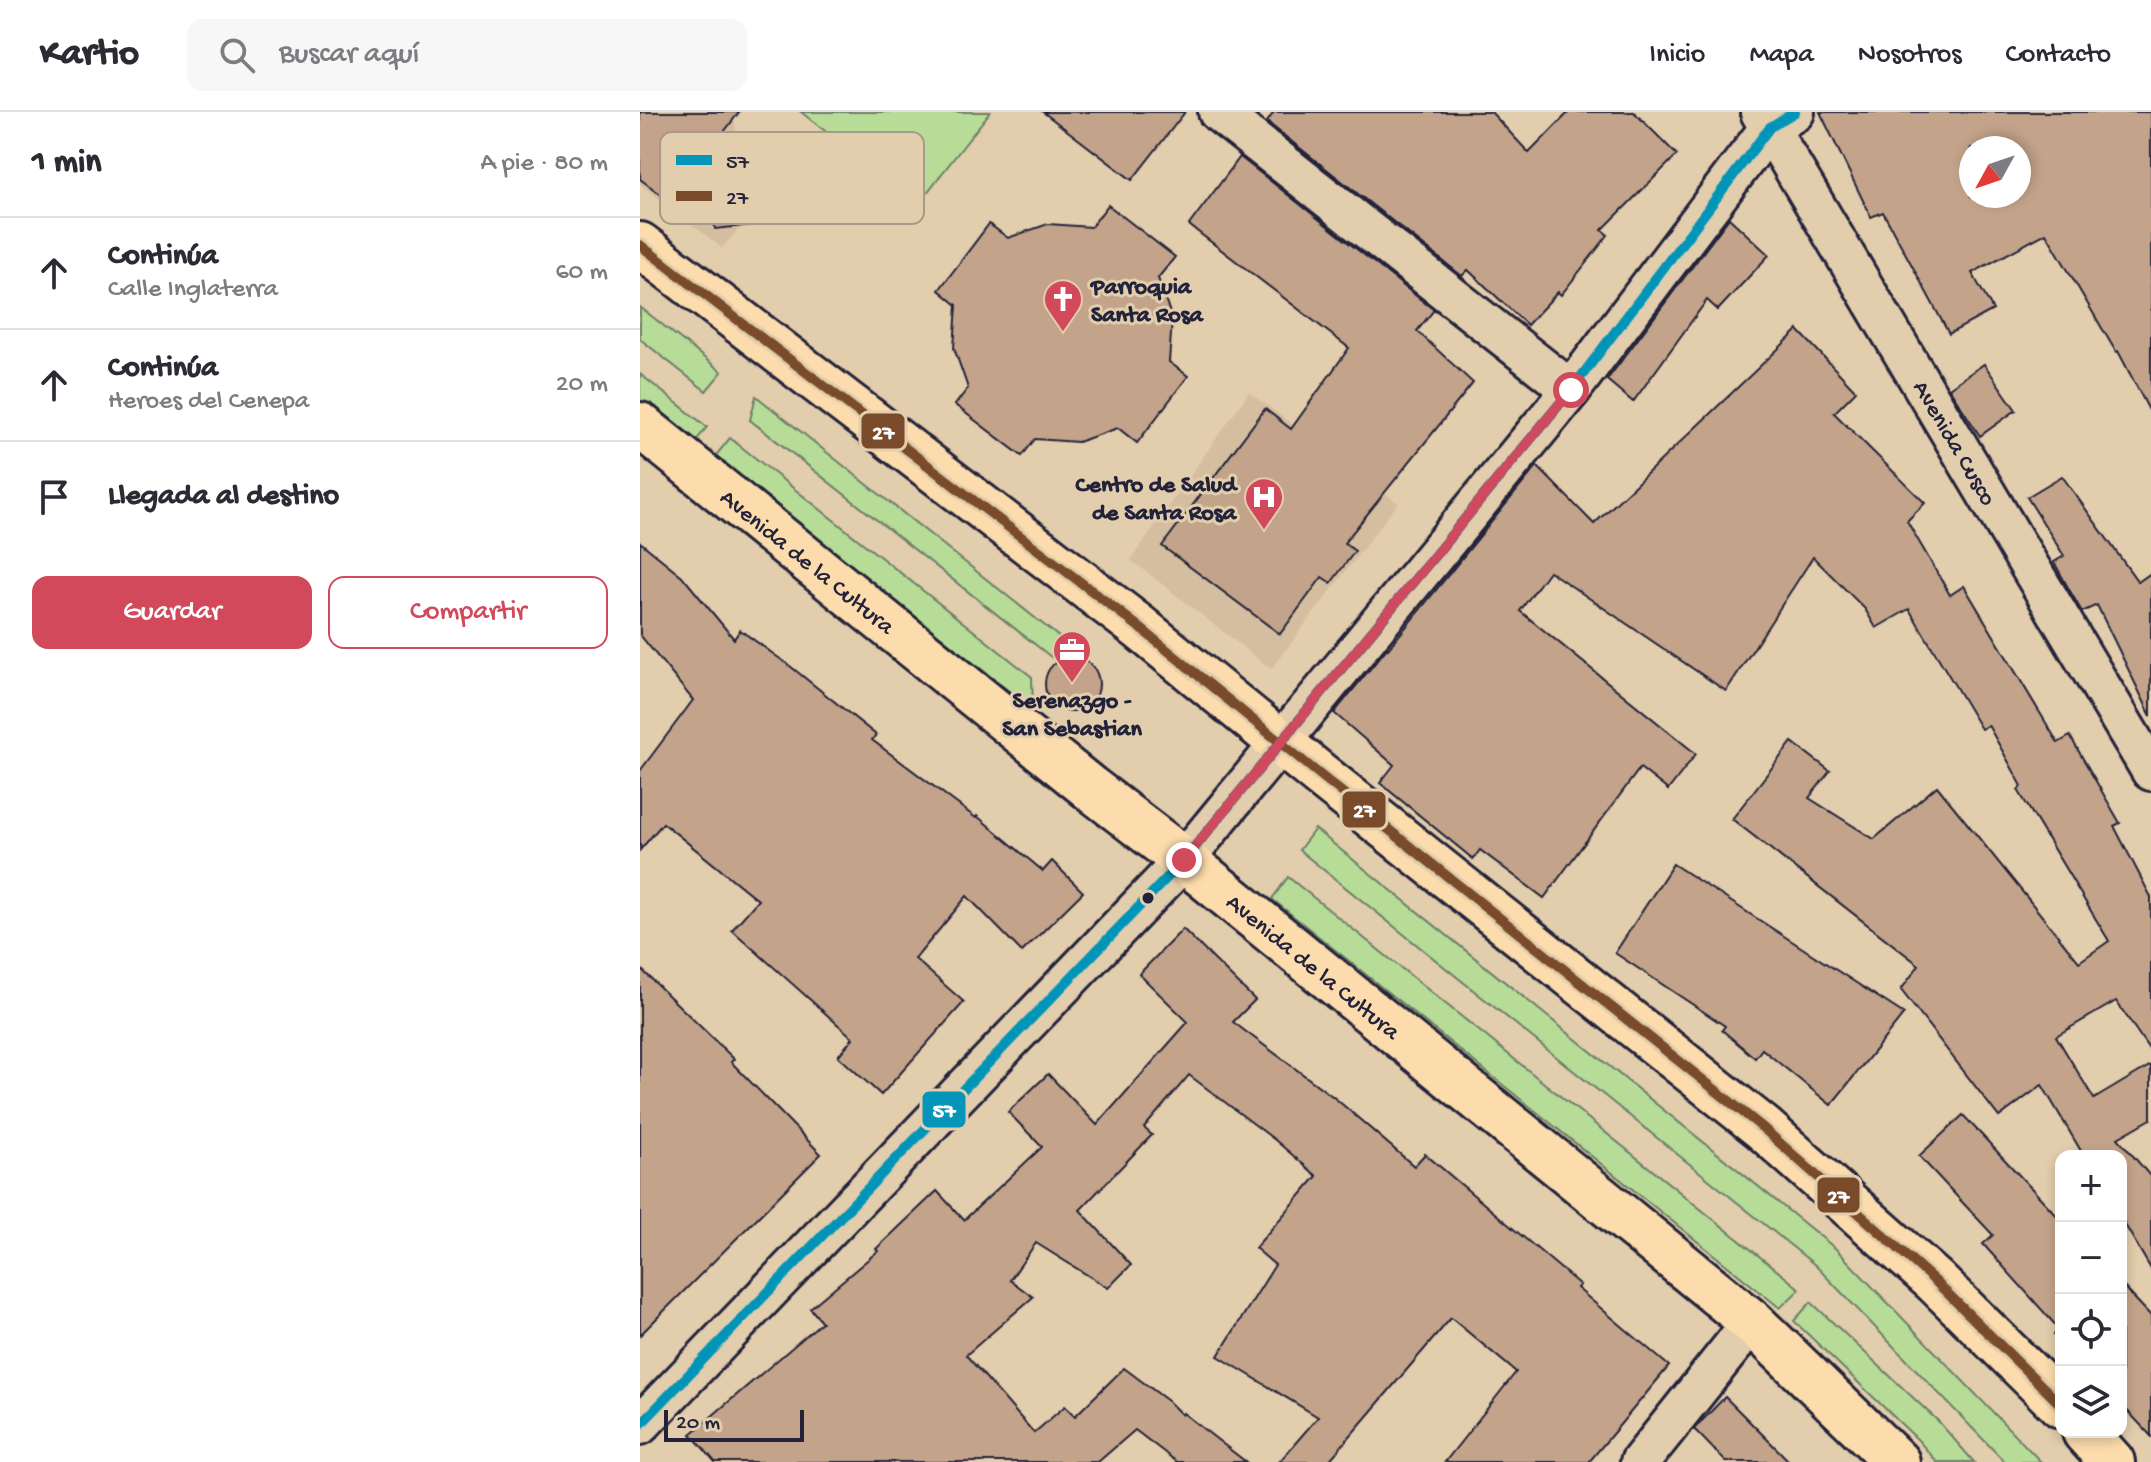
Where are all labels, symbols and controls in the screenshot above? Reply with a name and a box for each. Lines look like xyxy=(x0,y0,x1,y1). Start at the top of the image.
search box xyxy=(187,19,747,91)
text: Kartio xyxy=(40,33,139,77)
icon: search xyxy=(215,33,259,77)
text: Buscar aquí xyxy=(279,38,419,73)
text: Inicio xyxy=(1649,39,1705,72)
text: Mapa xyxy=(1749,39,1814,72)
text: Nosotros xyxy=(1858,39,1962,72)
text: Contacto xyxy=(2006,39,2111,72)
legend xyxy=(660,132,924,224)
north arrow xyxy=(1959,136,2031,208)
text: 1 min xyxy=(32,144,101,184)
text: A pie · 80 m xyxy=(481,149,608,180)
text: 57 xyxy=(726,151,750,177)
text: 27 xyxy=(726,187,749,213)
text: Continúa xyxy=(108,240,218,275)
icon: ahead xyxy=(32,251,76,295)
text: 60 m xyxy=(555,258,608,289)
place label: Parroquia Santa Rosa xyxy=(1089,274,1205,331)
text: Calle Inglaterra xyxy=(108,275,278,306)
church icon: Parroquia Santa Rosa xyxy=(1042,278,1084,333)
text: Continúa xyxy=(108,352,218,387)
icon: ahead xyxy=(32,363,76,407)
text: 20 m xyxy=(556,370,608,401)
route start xyxy=(1553,372,1589,408)
street label: Avenida Cusco xyxy=(1905,376,2001,512)
text: Heroes del Cenepa xyxy=(108,387,309,418)
line badge: 27 xyxy=(860,412,906,450)
text: 27 xyxy=(872,422,896,448)
place label: Centro de Salud de Santa Rosa xyxy=(1076,472,1239,529)
icon: arrive xyxy=(32,475,76,519)
hospital icon: Centro de Salud de Santa Rosa xyxy=(1243,476,1285,531)
text: Llegada al destino xyxy=(108,480,339,515)
street label: Avenida de la Cultura xyxy=(713,484,900,643)
button: Guardar xyxy=(32,576,312,649)
button: Compartir xyxy=(328,576,608,649)
office icon: Serenazgo - San Sebastian xyxy=(1051,629,1093,684)
place label: Serenazgo - San Sebastian xyxy=(1002,688,1142,745)
line badge: 27 xyxy=(1341,790,1387,829)
text: 27 xyxy=(1353,800,1377,826)
route end xyxy=(1166,842,1202,878)
street label: Avenida de la Cultura xyxy=(1219,889,1405,1048)
unlabelled marker xyxy=(1140,890,1156,906)
line badge: 57 xyxy=(921,1090,967,1129)
text: 57 xyxy=(932,1100,957,1126)
map controls xyxy=(2055,1150,2127,1438)
button: + xyxy=(2055,1150,2127,1222)
line badge: 27 xyxy=(1816,1176,1861,1214)
text: 27 xyxy=(1827,1186,1851,1212)
button: − xyxy=(2055,1222,2127,1294)
button: locate xyxy=(2055,1294,2127,1366)
button: layers xyxy=(2055,1366,2127,1438)
scale bar xyxy=(664,1406,804,1442)
text: 20 m xyxy=(676,1411,720,1437)

